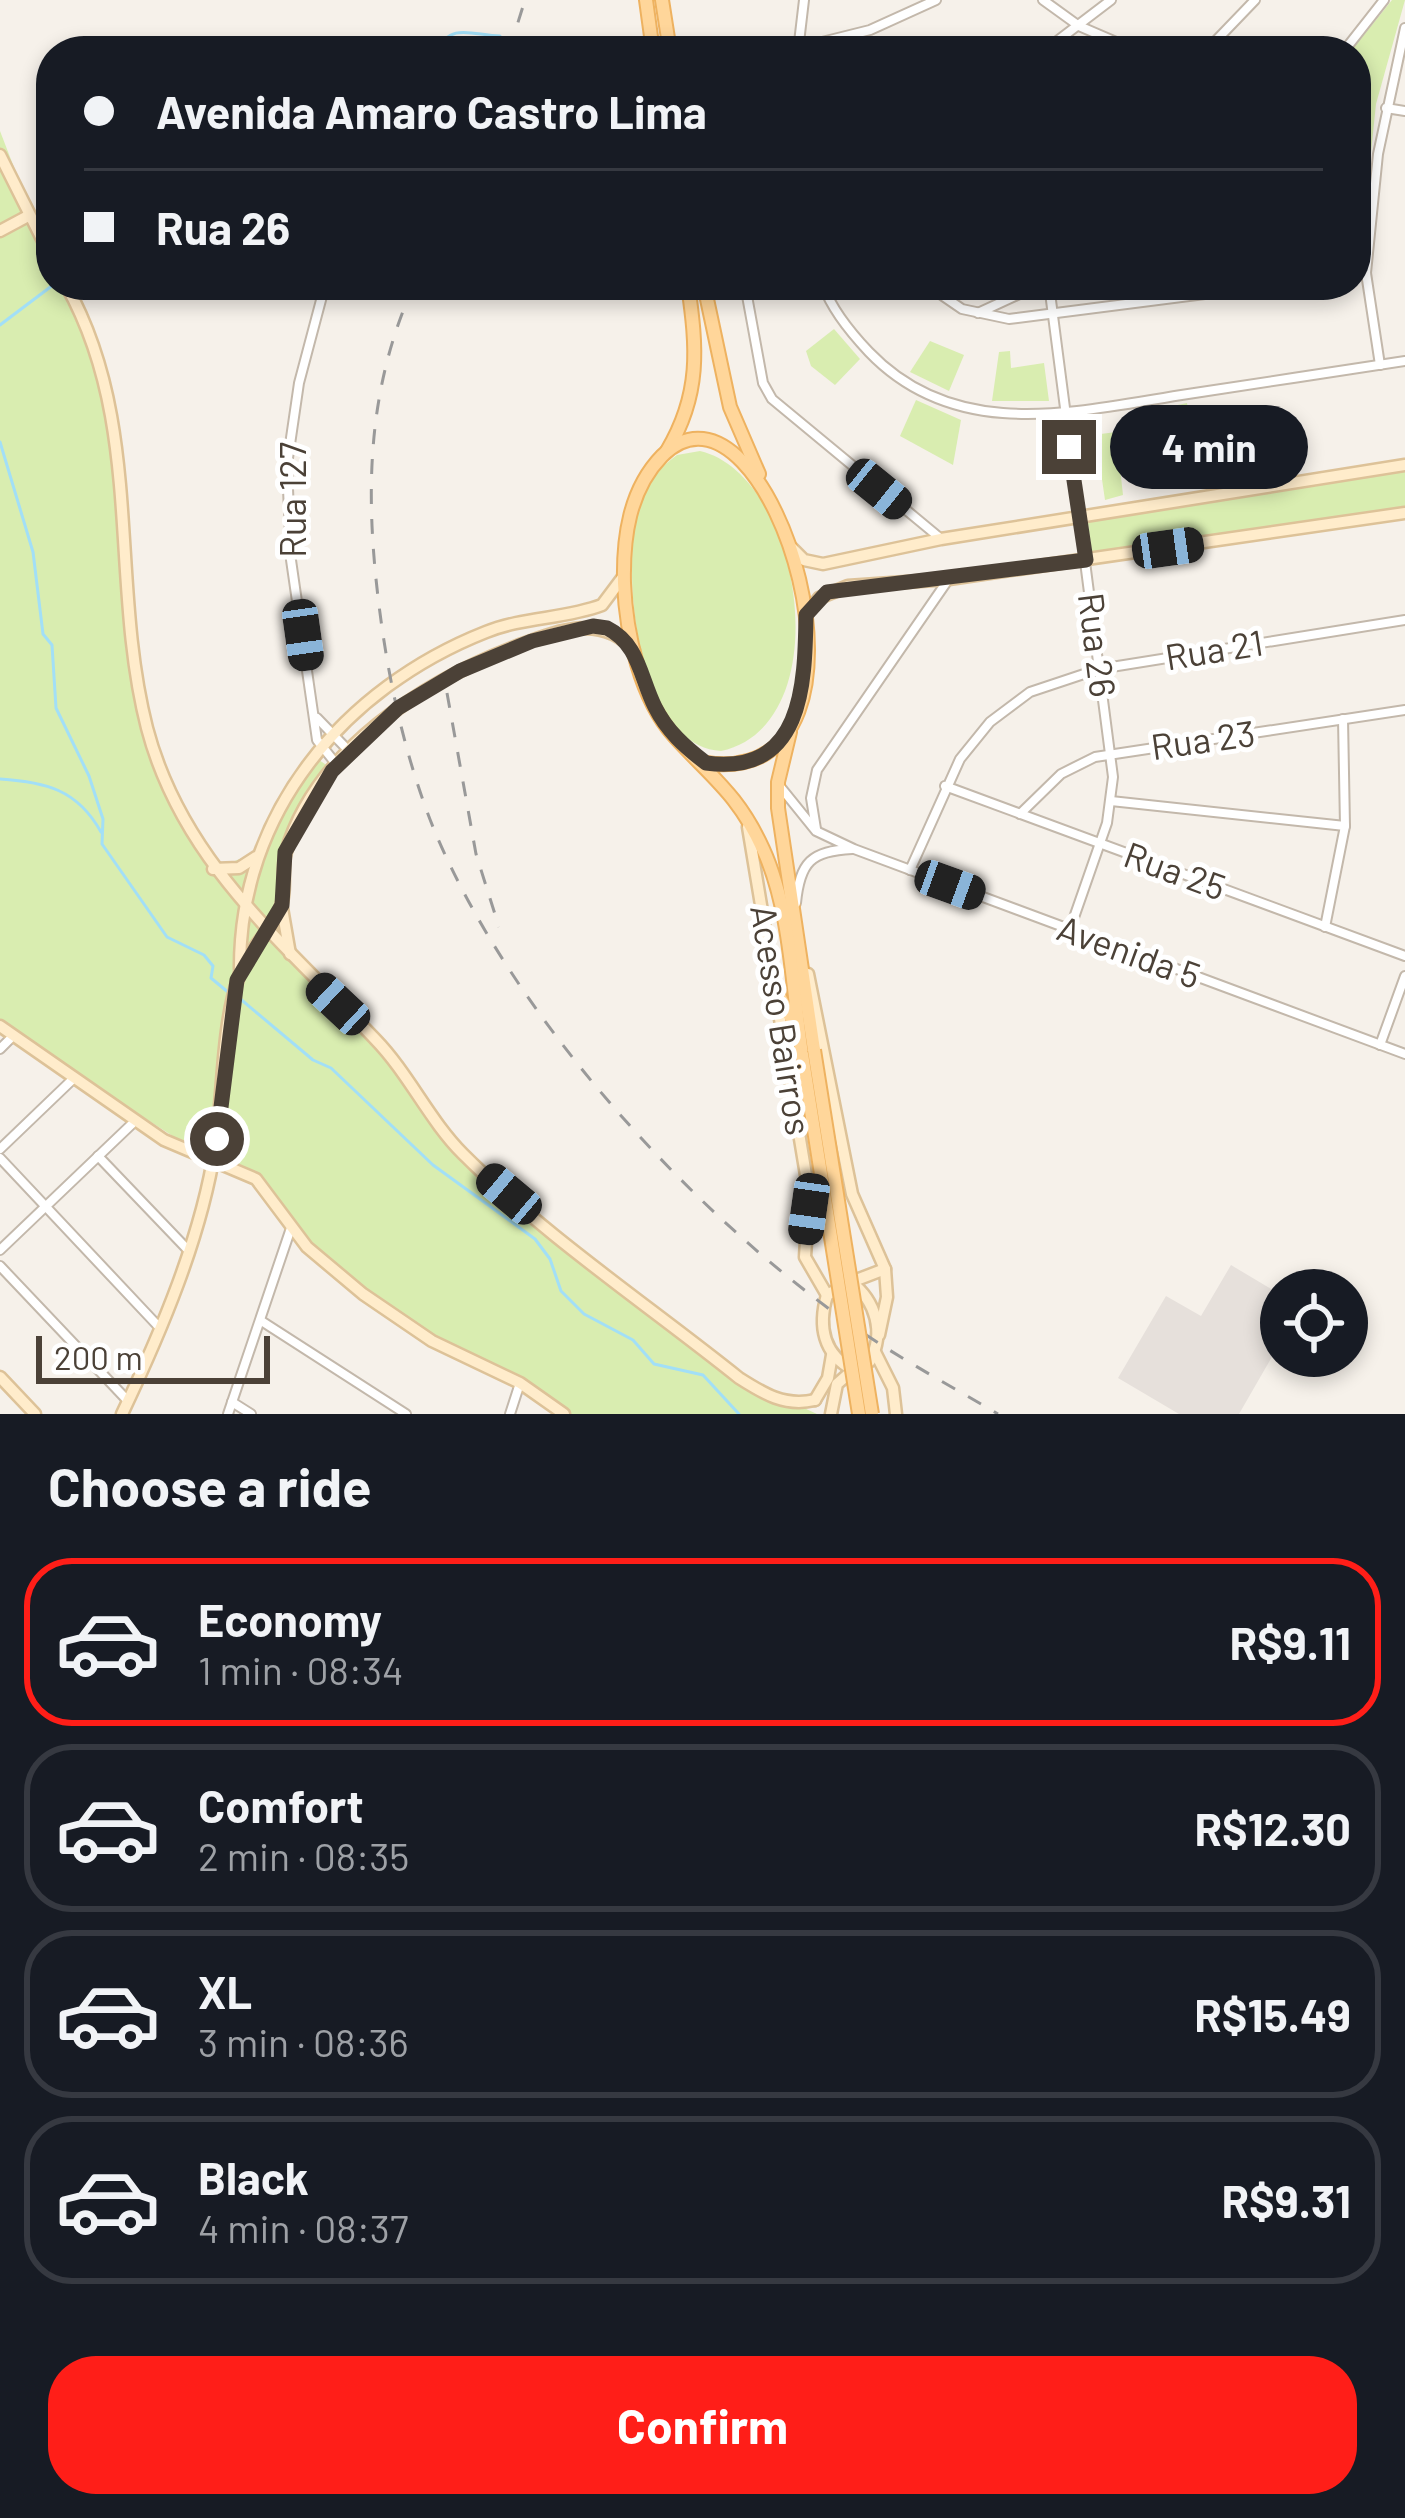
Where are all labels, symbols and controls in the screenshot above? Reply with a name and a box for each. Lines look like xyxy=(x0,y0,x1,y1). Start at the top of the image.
text: Avenida Amaro Castro Lima xyxy=(156,84,707,138)
text: Rua 26 xyxy=(156,200,290,254)
callout: 4 min xyxy=(1111,405,1309,489)
route end xyxy=(1042,420,1096,474)
text: 4 min xyxy=(1161,423,1257,470)
street label: Rua 127 xyxy=(270,442,313,558)
car xyxy=(840,452,918,526)
car xyxy=(1130,525,1206,571)
street label: Rua 26 xyxy=(1071,590,1126,699)
car xyxy=(280,597,326,673)
street label: Rua 21 xyxy=(1162,620,1266,677)
street label: Rua 23 xyxy=(1148,710,1258,767)
street label: Rua 25 xyxy=(1119,831,1232,908)
car xyxy=(910,856,990,914)
street label: Acesso Bairros xyxy=(743,901,822,1138)
street label: Avenida 5 xyxy=(1052,905,1207,996)
car xyxy=(299,966,377,1042)
route start xyxy=(190,1112,244,1166)
car xyxy=(470,1157,548,1231)
car xyxy=(786,1171,832,1247)
map controls xyxy=(1260,1269,1368,1377)
button: locate xyxy=(1260,1269,1368,1377)
scale bar xyxy=(36,1330,270,1383)
text: 200 m xyxy=(54,1337,143,1377)
text: Choose a ride xyxy=(48,1453,372,1518)
icon: car xyxy=(54,1588,162,1696)
text: Economy xyxy=(198,1592,382,1646)
text: R$9.11 xyxy=(1229,1615,1351,1669)
text: 1 min · 08:34 xyxy=(198,1646,404,1693)
icon: car xyxy=(54,1774,162,1882)
text: Comfort xyxy=(198,1778,364,1832)
text: R$12.30 xyxy=(1194,1801,1351,1855)
text: 2 min · 08:35 xyxy=(198,1832,409,1879)
icon: car xyxy=(54,1960,162,2068)
text: XL xyxy=(198,1964,252,2018)
text: R$15.49 xyxy=(1194,1987,1351,2041)
text: 3 min · 08:36 xyxy=(198,2018,409,2065)
icon: car xyxy=(54,2146,162,2254)
text: Black xyxy=(198,2150,309,2204)
text: R$9.31 xyxy=(1221,2173,1351,2227)
text: 4 min · 08:37 xyxy=(198,2204,408,2251)
button: Confirm xyxy=(48,2356,1357,2494)

